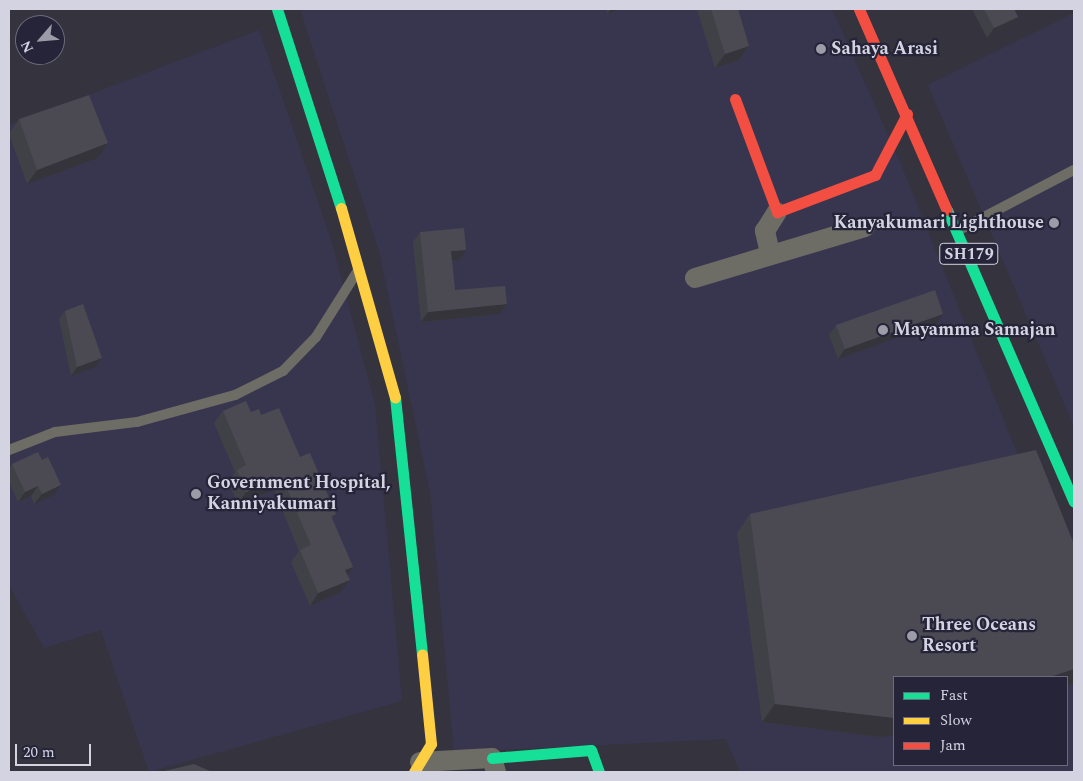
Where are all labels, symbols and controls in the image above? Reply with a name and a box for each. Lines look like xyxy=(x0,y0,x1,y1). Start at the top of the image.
north arrow xyxy=(15,15,65,65)
text: N xyxy=(15,37,39,56)
place label: Sahaya Arasi xyxy=(831,38,938,60)
marker: Sahaya Arasi xyxy=(815,43,827,55)
place label: Kanyakumari Lighthouse xyxy=(834,212,1044,234)
marker: Kanyakumari Lighthouse xyxy=(1048,217,1060,229)
road number: SH179 xyxy=(939,240,999,268)
place label: Mayamma Samajan xyxy=(893,319,1056,341)
marker: Mayamma Samajan xyxy=(877,324,889,336)
place label: Government Hospital, Kanniyakumari xyxy=(207,473,391,516)
marker: Government Hospital, Kanniyakumari xyxy=(189,487,203,501)
place label: Three Oceans Resort xyxy=(922,615,1036,658)
marker: Three Oceans Resort xyxy=(906,630,918,642)
legend xyxy=(893,676,1068,766)
text: Fast xyxy=(940,684,968,707)
text: Slow xyxy=(940,709,972,732)
scale bar xyxy=(18,734,94,766)
text: Jam xyxy=(940,734,966,757)
text: 20 m xyxy=(23,741,55,764)

